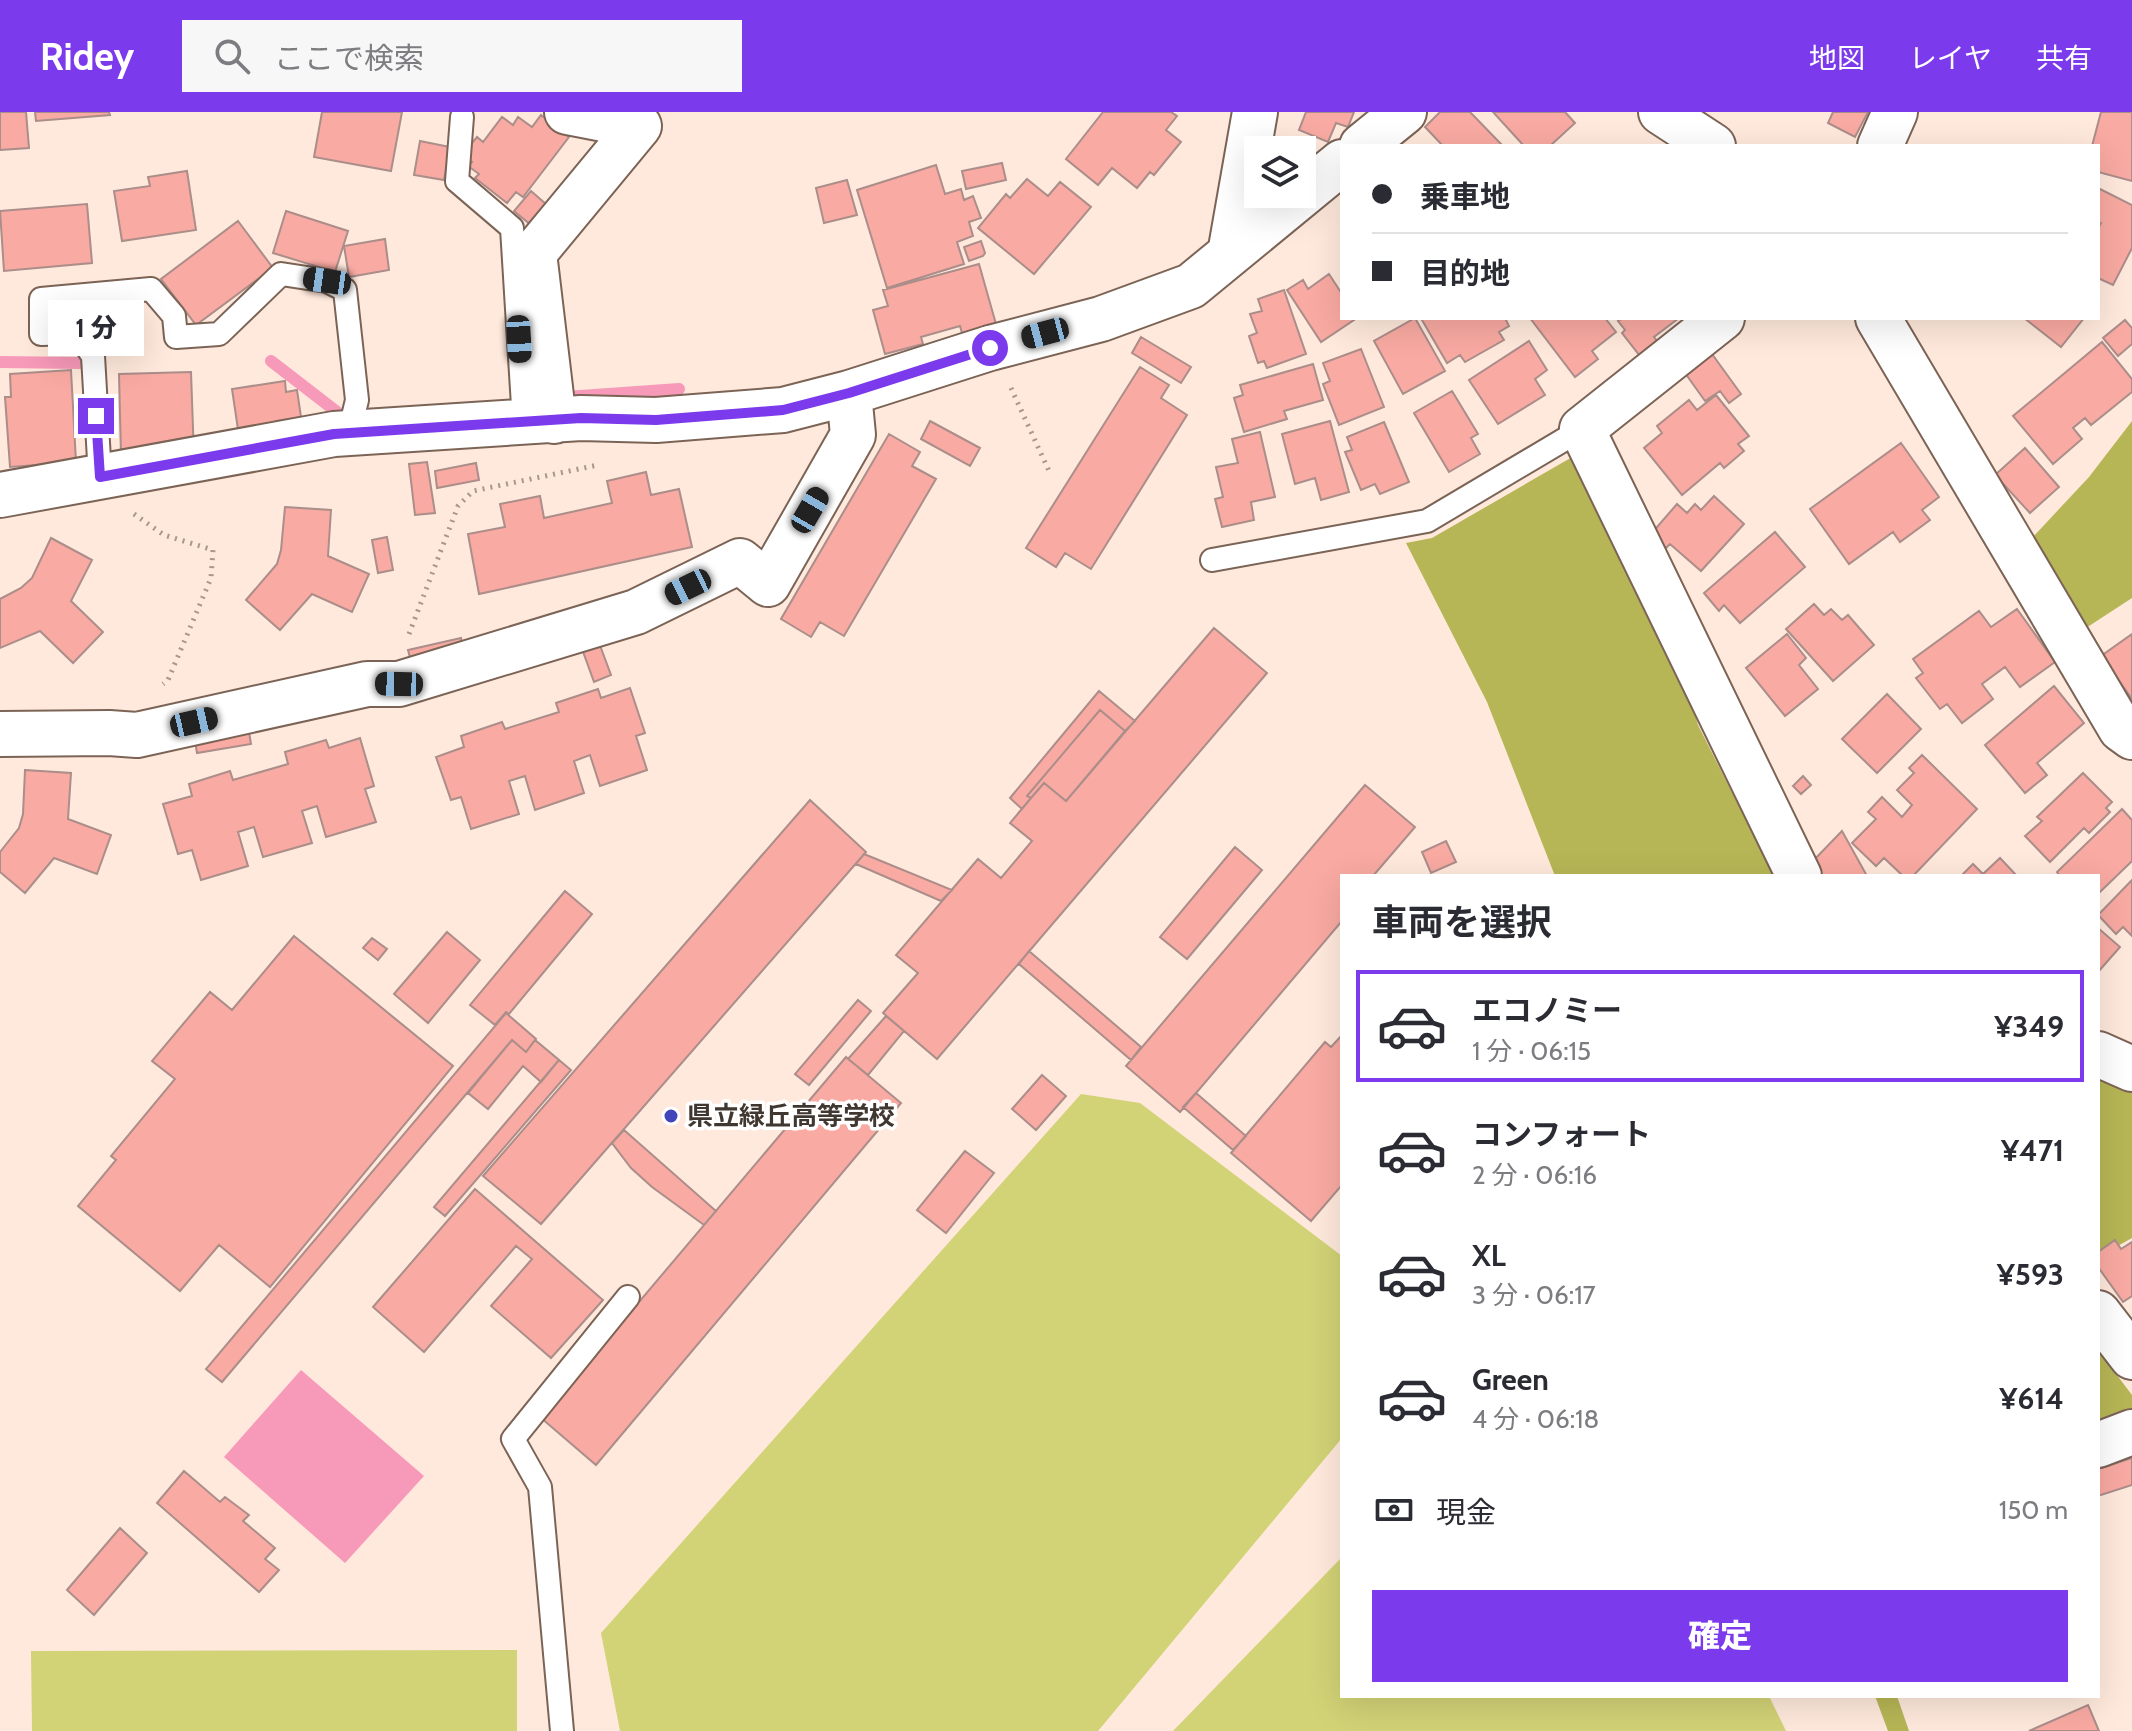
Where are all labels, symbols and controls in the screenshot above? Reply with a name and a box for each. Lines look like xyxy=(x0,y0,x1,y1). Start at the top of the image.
search box xyxy=(182,20,742,92)
text: Ridey xyxy=(40,33,134,80)
icon: search xyxy=(210,34,254,78)
text: ここで検索 xyxy=(274,40,424,77)
text: 地図 xyxy=(1809,41,1865,75)
text: レイヤ xyxy=(1909,41,1992,75)
text: 共有 xyxy=(2036,41,2092,75)
map controls xyxy=(1244,136,1316,208)
button: layers xyxy=(1244,136,1316,208)
text: 乗車地 xyxy=(1420,178,1510,215)
text: 目的地 xyxy=(1420,255,1510,292)
car xyxy=(302,266,352,296)
callout: 1 分 xyxy=(48,300,144,356)
text: 1 分 xyxy=(75,312,117,344)
car xyxy=(506,314,532,364)
car xyxy=(1019,315,1071,351)
route start xyxy=(972,330,1008,366)
route end xyxy=(78,398,114,434)
car xyxy=(788,483,832,537)
car xyxy=(661,566,715,608)
car xyxy=(375,672,423,696)
car xyxy=(168,705,220,739)
text: 車両を選択 xyxy=(1372,900,1552,944)
icon: car xyxy=(1376,990,1448,1062)
text: エコノミー xyxy=(1472,992,1622,1029)
text: ¥349 xyxy=(1994,1008,2064,1045)
text: 1 分 · 06:15 xyxy=(1472,1035,1591,1067)
place label: 県立緑丘高等学校 xyxy=(687,1100,895,1132)
marker: 県立緑丘高等学校 xyxy=(662,1107,680,1125)
icon: car xyxy=(1376,1114,1448,1186)
text: コンフォート xyxy=(1472,1116,1651,1153)
text: ¥471 xyxy=(2001,1132,2064,1169)
text: 2 分 · 06:16 xyxy=(1472,1159,1597,1191)
text: XL xyxy=(1472,1237,1506,1274)
icon: car xyxy=(1376,1238,1448,1310)
text: ¥593 xyxy=(1997,1256,2064,1293)
text: 3 分 · 06:17 xyxy=(1472,1279,1596,1311)
text: Green xyxy=(1472,1361,1549,1398)
icon: car xyxy=(1376,1362,1448,1434)
text: ¥614 xyxy=(1999,1380,2064,1417)
text: 4 分 · 06:18 xyxy=(1472,1403,1599,1435)
icon: cash xyxy=(1372,1488,1416,1532)
text: 現金 xyxy=(1436,1494,1496,1531)
text: 150 m xyxy=(1999,1494,2068,1526)
button: 確定 xyxy=(1372,1590,2068,1682)

